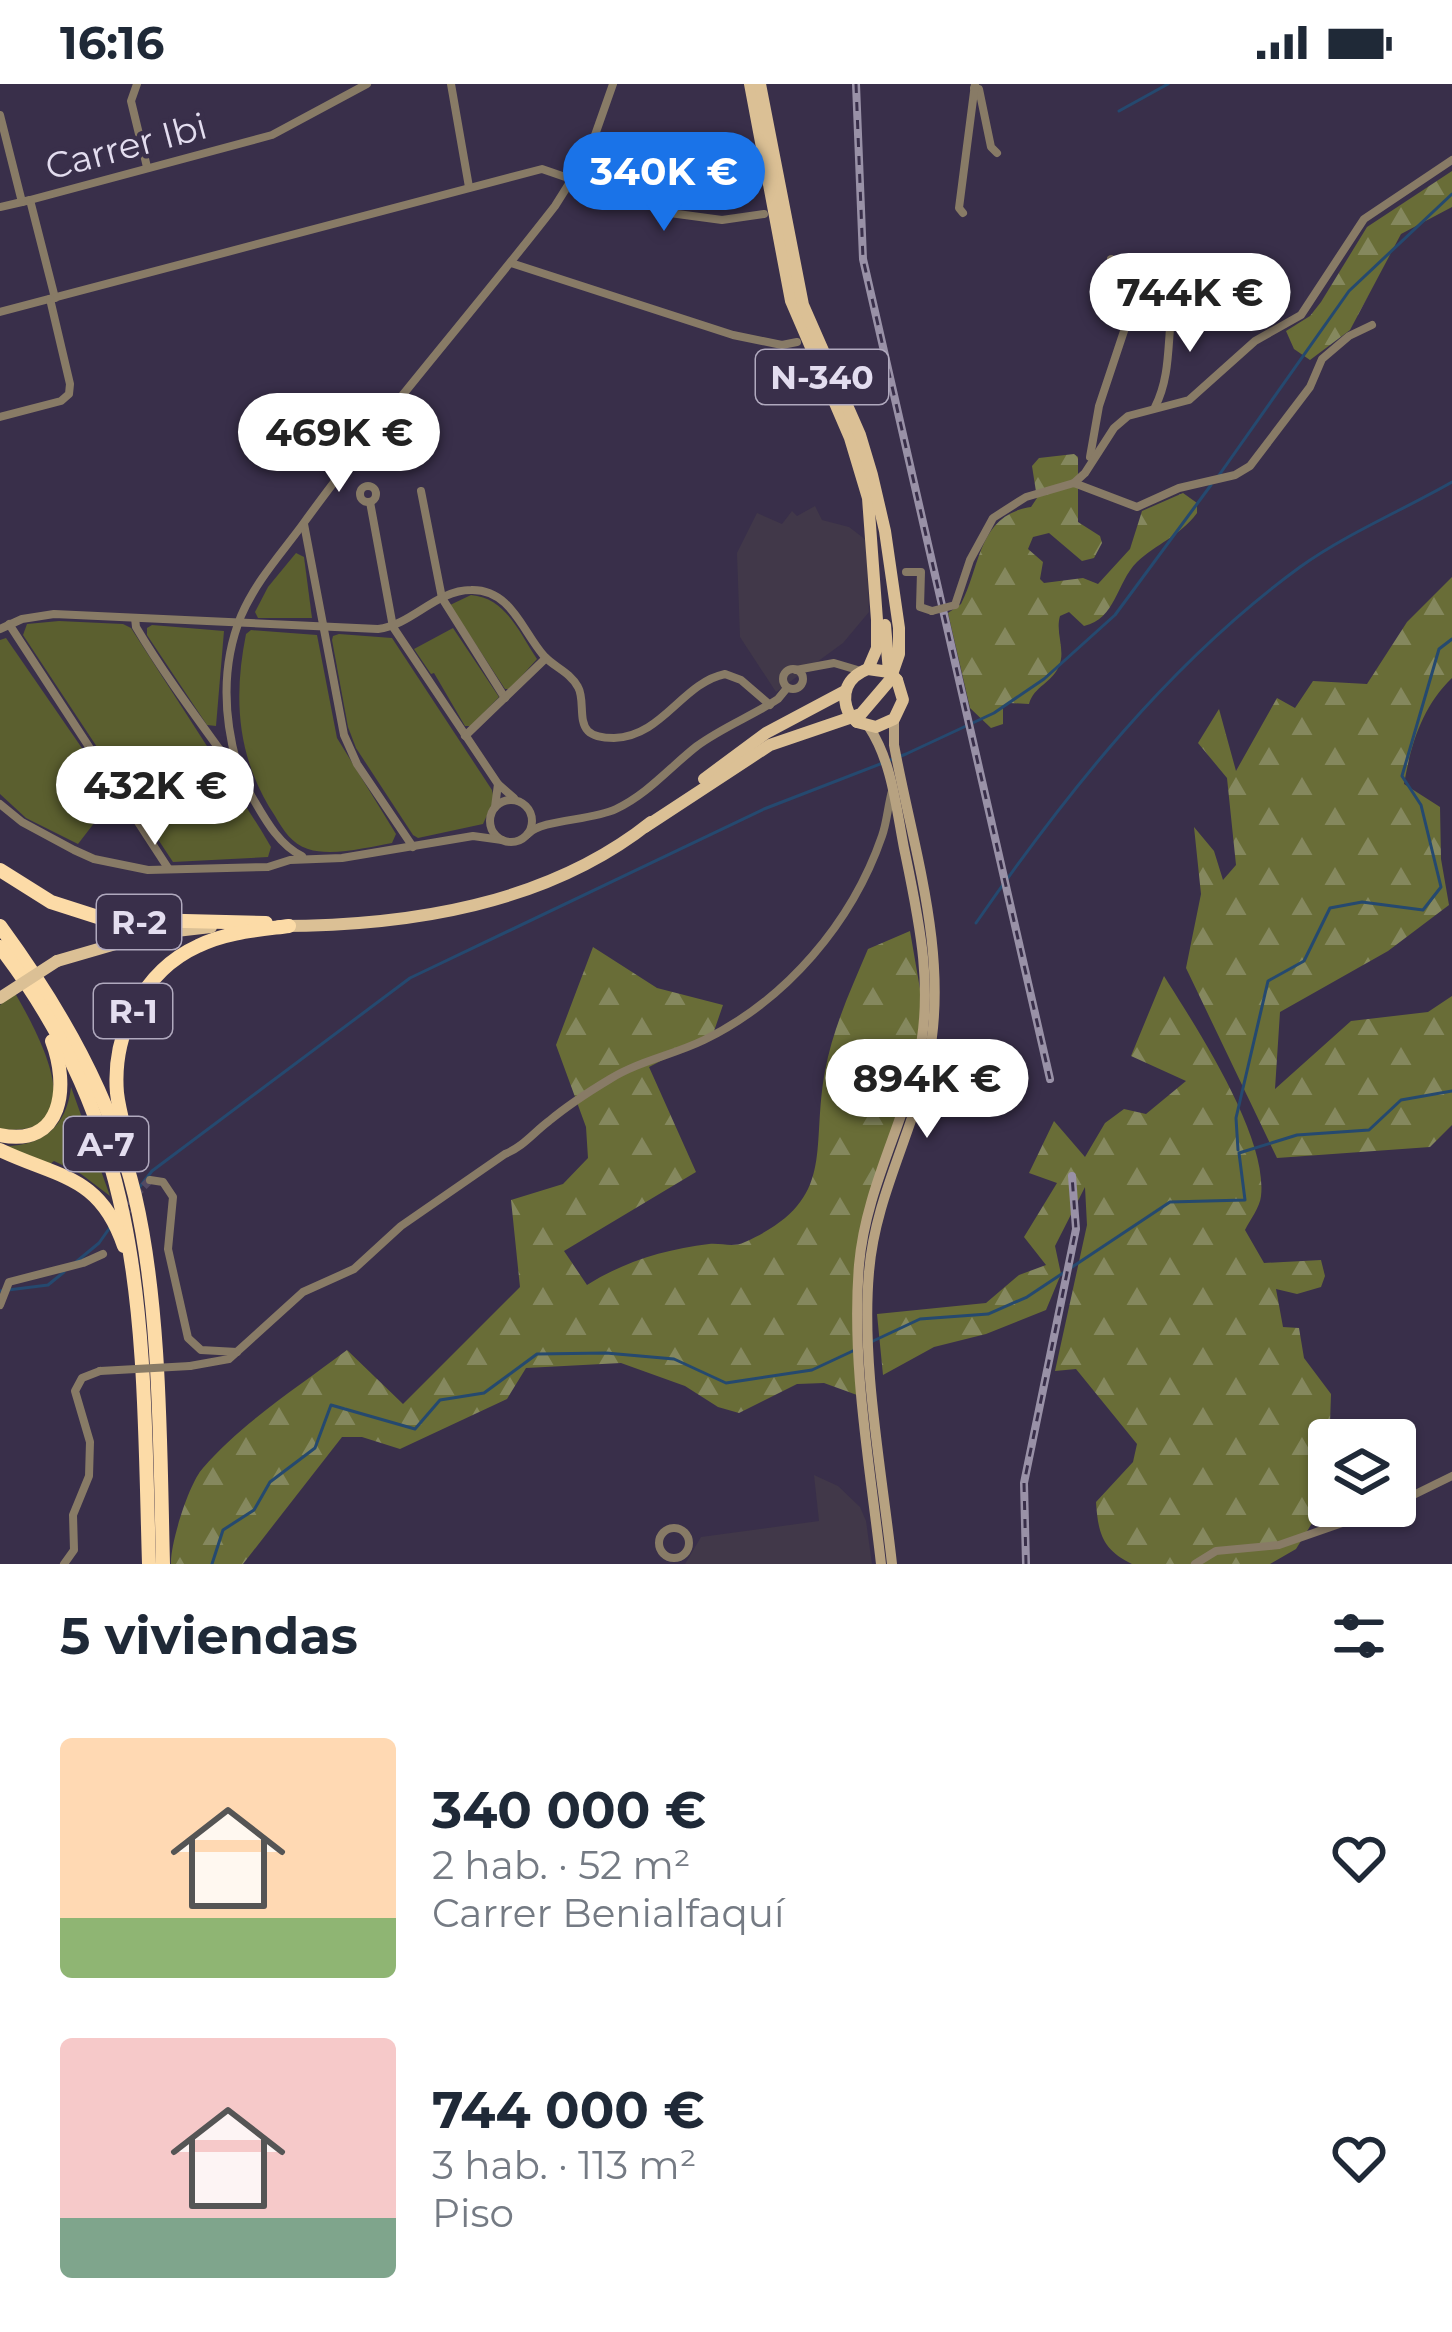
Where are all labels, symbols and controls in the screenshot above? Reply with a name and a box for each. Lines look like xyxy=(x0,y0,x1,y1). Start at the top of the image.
text: 16:16 xyxy=(60,15,164,70)
street label: Carrer Ibi xyxy=(41,103,211,189)
pin: 340K € xyxy=(566,132,762,234)
text: 340K € xyxy=(590,147,738,195)
pin: 744K € xyxy=(1092,253,1288,355)
text: 744K € xyxy=(1117,268,1263,316)
road number: N-340 xyxy=(756,350,888,404)
pin: 469K € xyxy=(241,393,437,495)
text: 469K € xyxy=(265,408,413,456)
pin: 432K € xyxy=(57,746,253,848)
text: 432K € xyxy=(83,761,227,809)
road number: R-2 xyxy=(97,895,181,949)
road number: R-1 xyxy=(94,984,172,1038)
pin: 894K € xyxy=(829,1039,1025,1141)
text: 894K € xyxy=(853,1054,1001,1102)
road number: A-7 xyxy=(64,1117,148,1171)
map controls xyxy=(1308,1419,1416,1527)
button: layers xyxy=(1308,1419,1416,1527)
icon: filters xyxy=(1326,1603,1392,1669)
text: 5 viviendas xyxy=(60,1605,358,1667)
text: 340 000 € xyxy=(432,1779,706,1841)
icon: home xyxy=(156,1786,300,1930)
icon: heart xyxy=(1326,1825,1392,1891)
text: 2 hab. · 52 m² xyxy=(432,1841,691,1889)
text: Carrer Benialfaquí xyxy=(432,1889,785,1937)
text: 744 000 € xyxy=(432,2079,705,2141)
icon: home xyxy=(156,2086,300,2230)
icon: heart xyxy=(1326,2125,1392,2191)
text: 3 hab. · 113 m² xyxy=(432,2141,697,2189)
text: Piso xyxy=(432,2189,514,2237)

